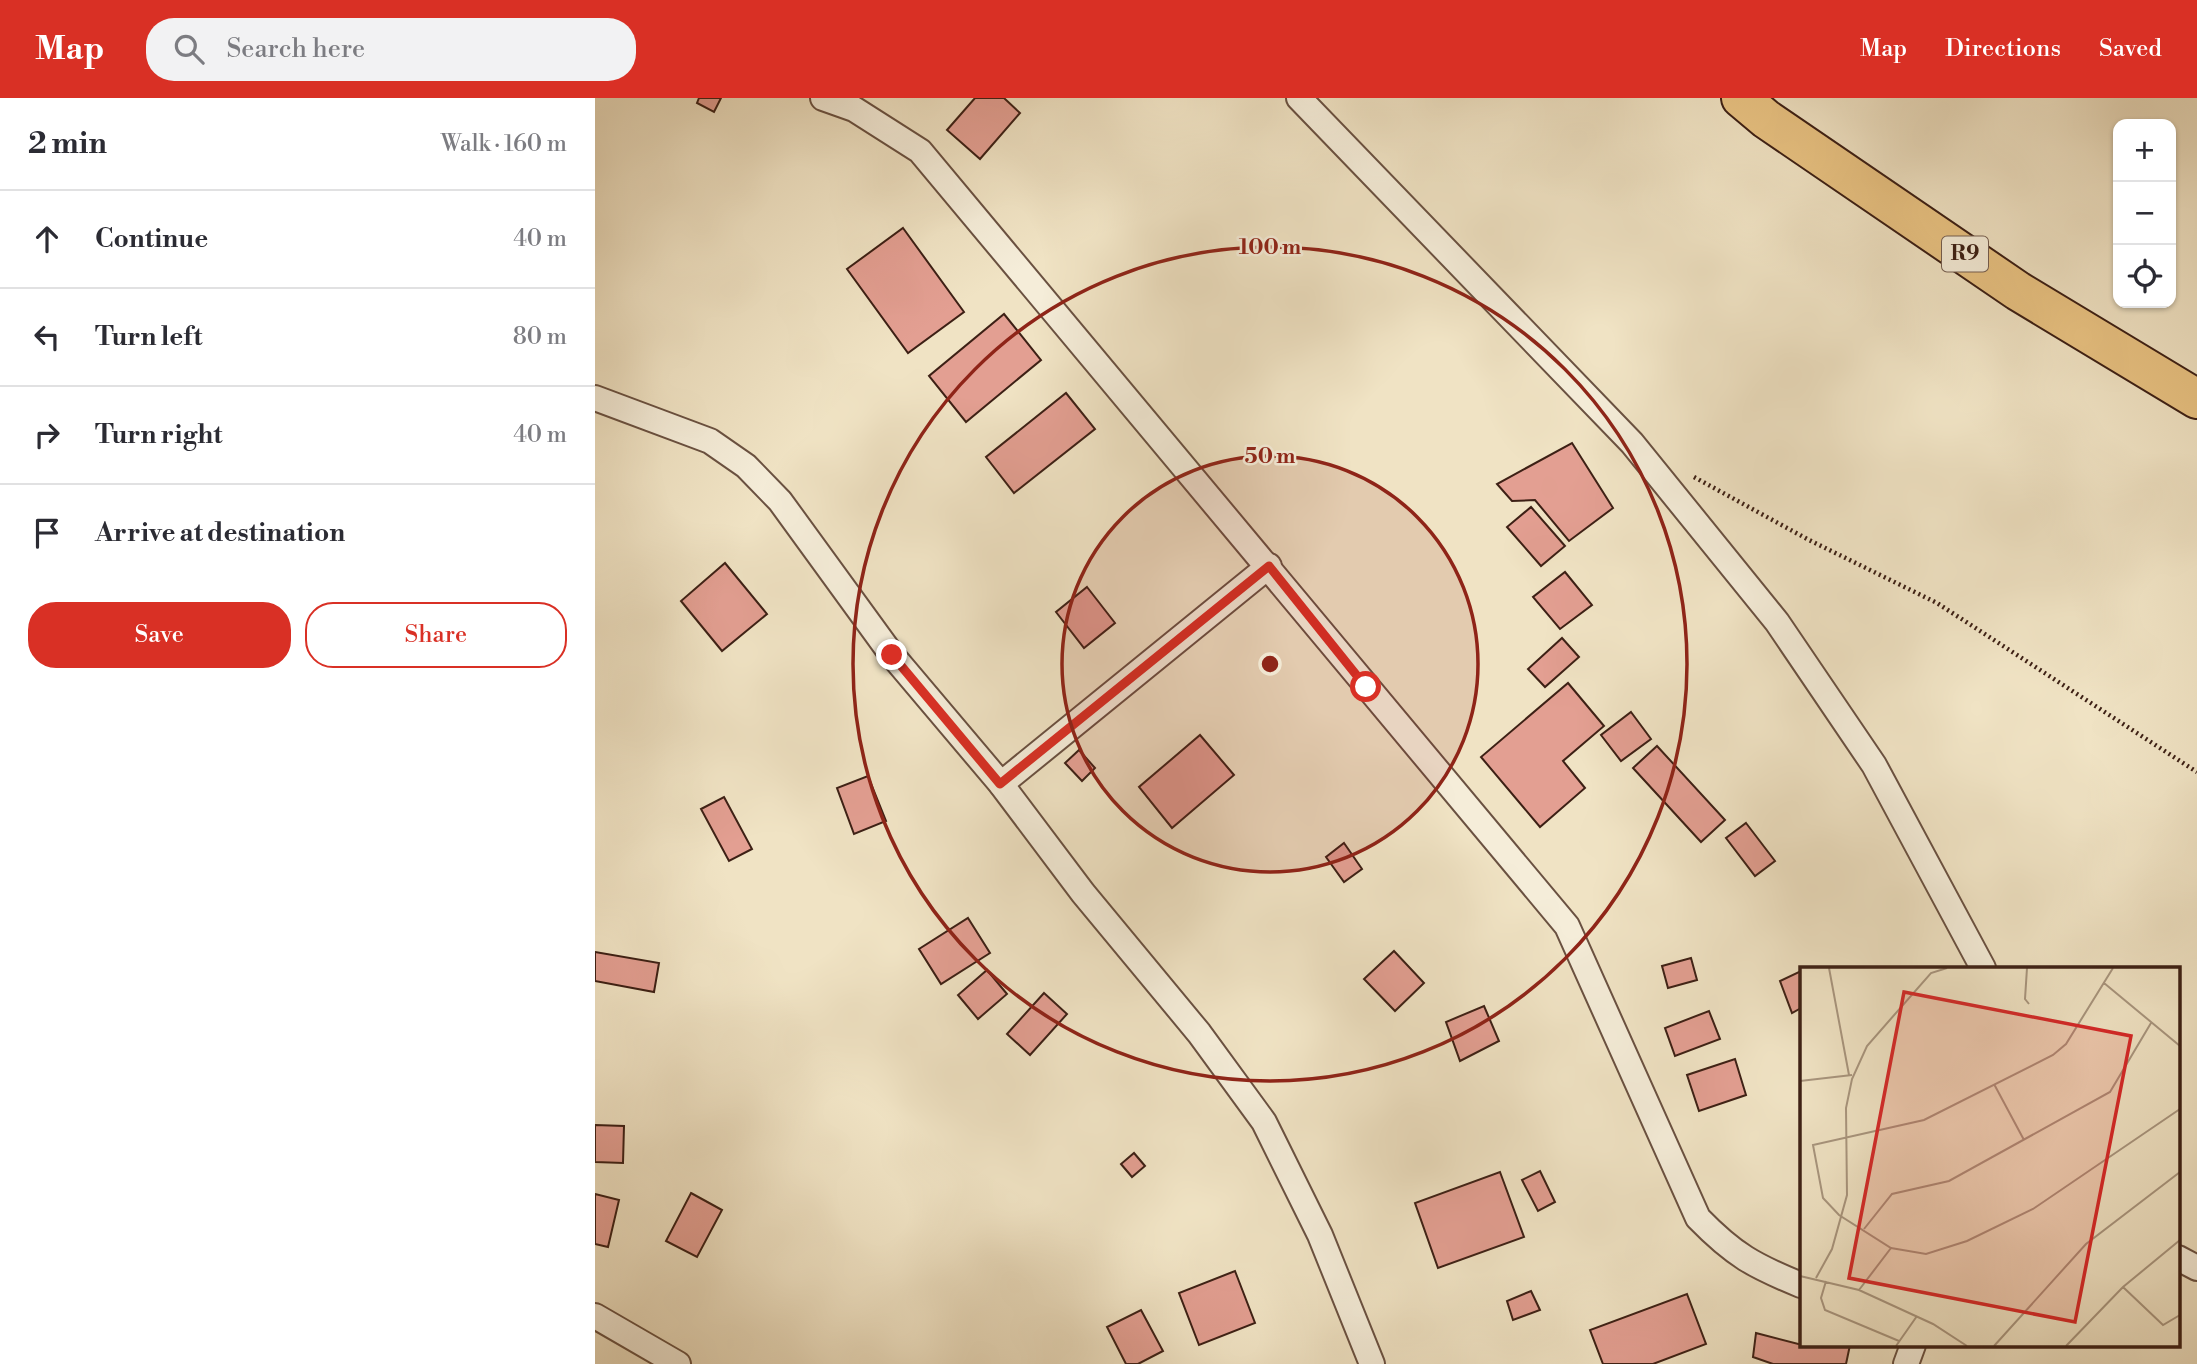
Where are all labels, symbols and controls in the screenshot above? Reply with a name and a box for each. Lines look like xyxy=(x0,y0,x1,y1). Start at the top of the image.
search box xyxy=(146,18,636,81)
text: Map xyxy=(35,29,104,70)
icon: search xyxy=(170,30,208,68)
text: Search here xyxy=(226,33,365,65)
text: Map xyxy=(1860,34,1907,64)
text: Directions xyxy=(1945,34,2061,64)
text: Saved xyxy=(2099,34,2162,64)
map controls xyxy=(2113,119,2176,308)
button: + xyxy=(2113,119,2176,182)
text: 2 min xyxy=(28,125,107,163)
text: Walk · 160 m xyxy=(441,130,567,158)
button: − xyxy=(2113,182,2176,245)
icon: ahead xyxy=(28,220,66,258)
text: Continue xyxy=(95,223,208,255)
text: 40 m xyxy=(513,225,567,253)
text: 100 m xyxy=(1239,235,1301,261)
road number: R9 xyxy=(1942,236,1988,272)
button: locate xyxy=(2113,245,2176,308)
icon: left xyxy=(28,318,66,356)
text: Turn left xyxy=(95,321,203,353)
text: 80 m xyxy=(513,323,567,351)
icon: right xyxy=(28,416,66,454)
text: Turn right xyxy=(95,419,223,451)
text: 40 m xyxy=(513,421,567,449)
text: 50 m xyxy=(1245,444,1295,470)
icon: arrive xyxy=(28,514,66,552)
text: Arrive at destination xyxy=(95,517,345,549)
button: Save xyxy=(28,602,291,668)
button: Share xyxy=(305,602,567,668)
route end xyxy=(876,639,907,670)
centre of rings xyxy=(1258,652,1282,676)
route start xyxy=(1350,671,1381,702)
inset map xyxy=(1800,967,2179,1346)

